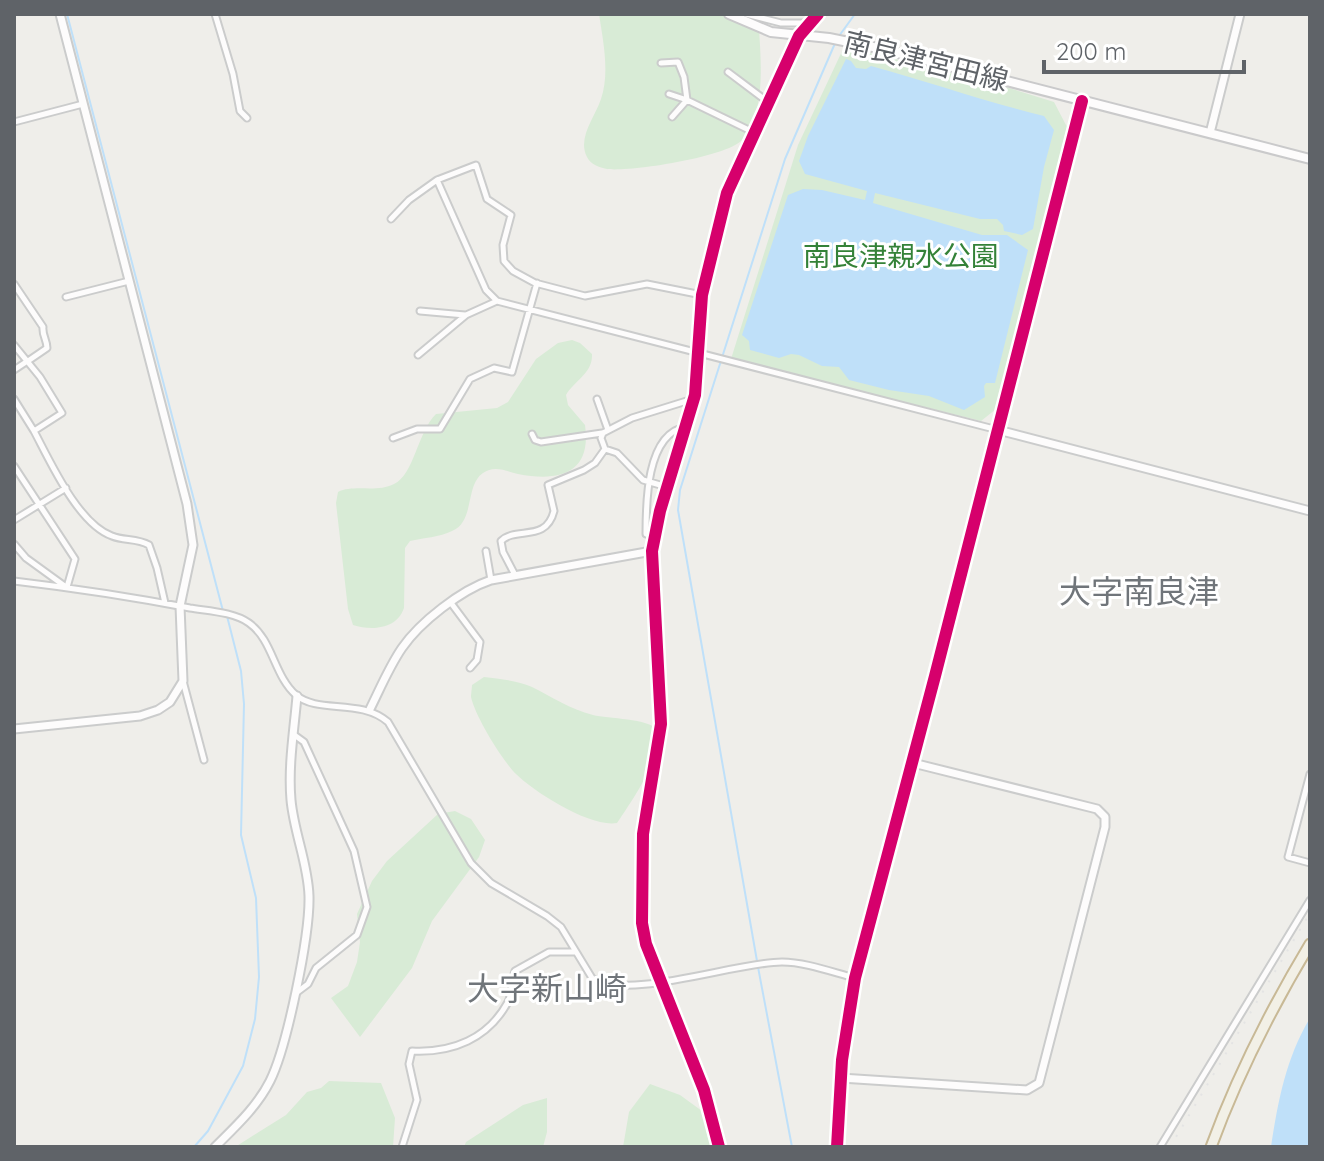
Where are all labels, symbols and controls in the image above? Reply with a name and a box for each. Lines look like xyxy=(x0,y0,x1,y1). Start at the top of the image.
street label: 南良津宮田線 xyxy=(840,23,1012,98)
scale bar xyxy=(1044,24,1244,74)
text: 200 m xyxy=(1056,36,1126,66)
park label: 南良津親水公園 xyxy=(803,238,999,273)
district label: 大字南良津 xyxy=(1059,571,1219,611)
district label: 大字新山崎 xyxy=(467,968,627,1008)

